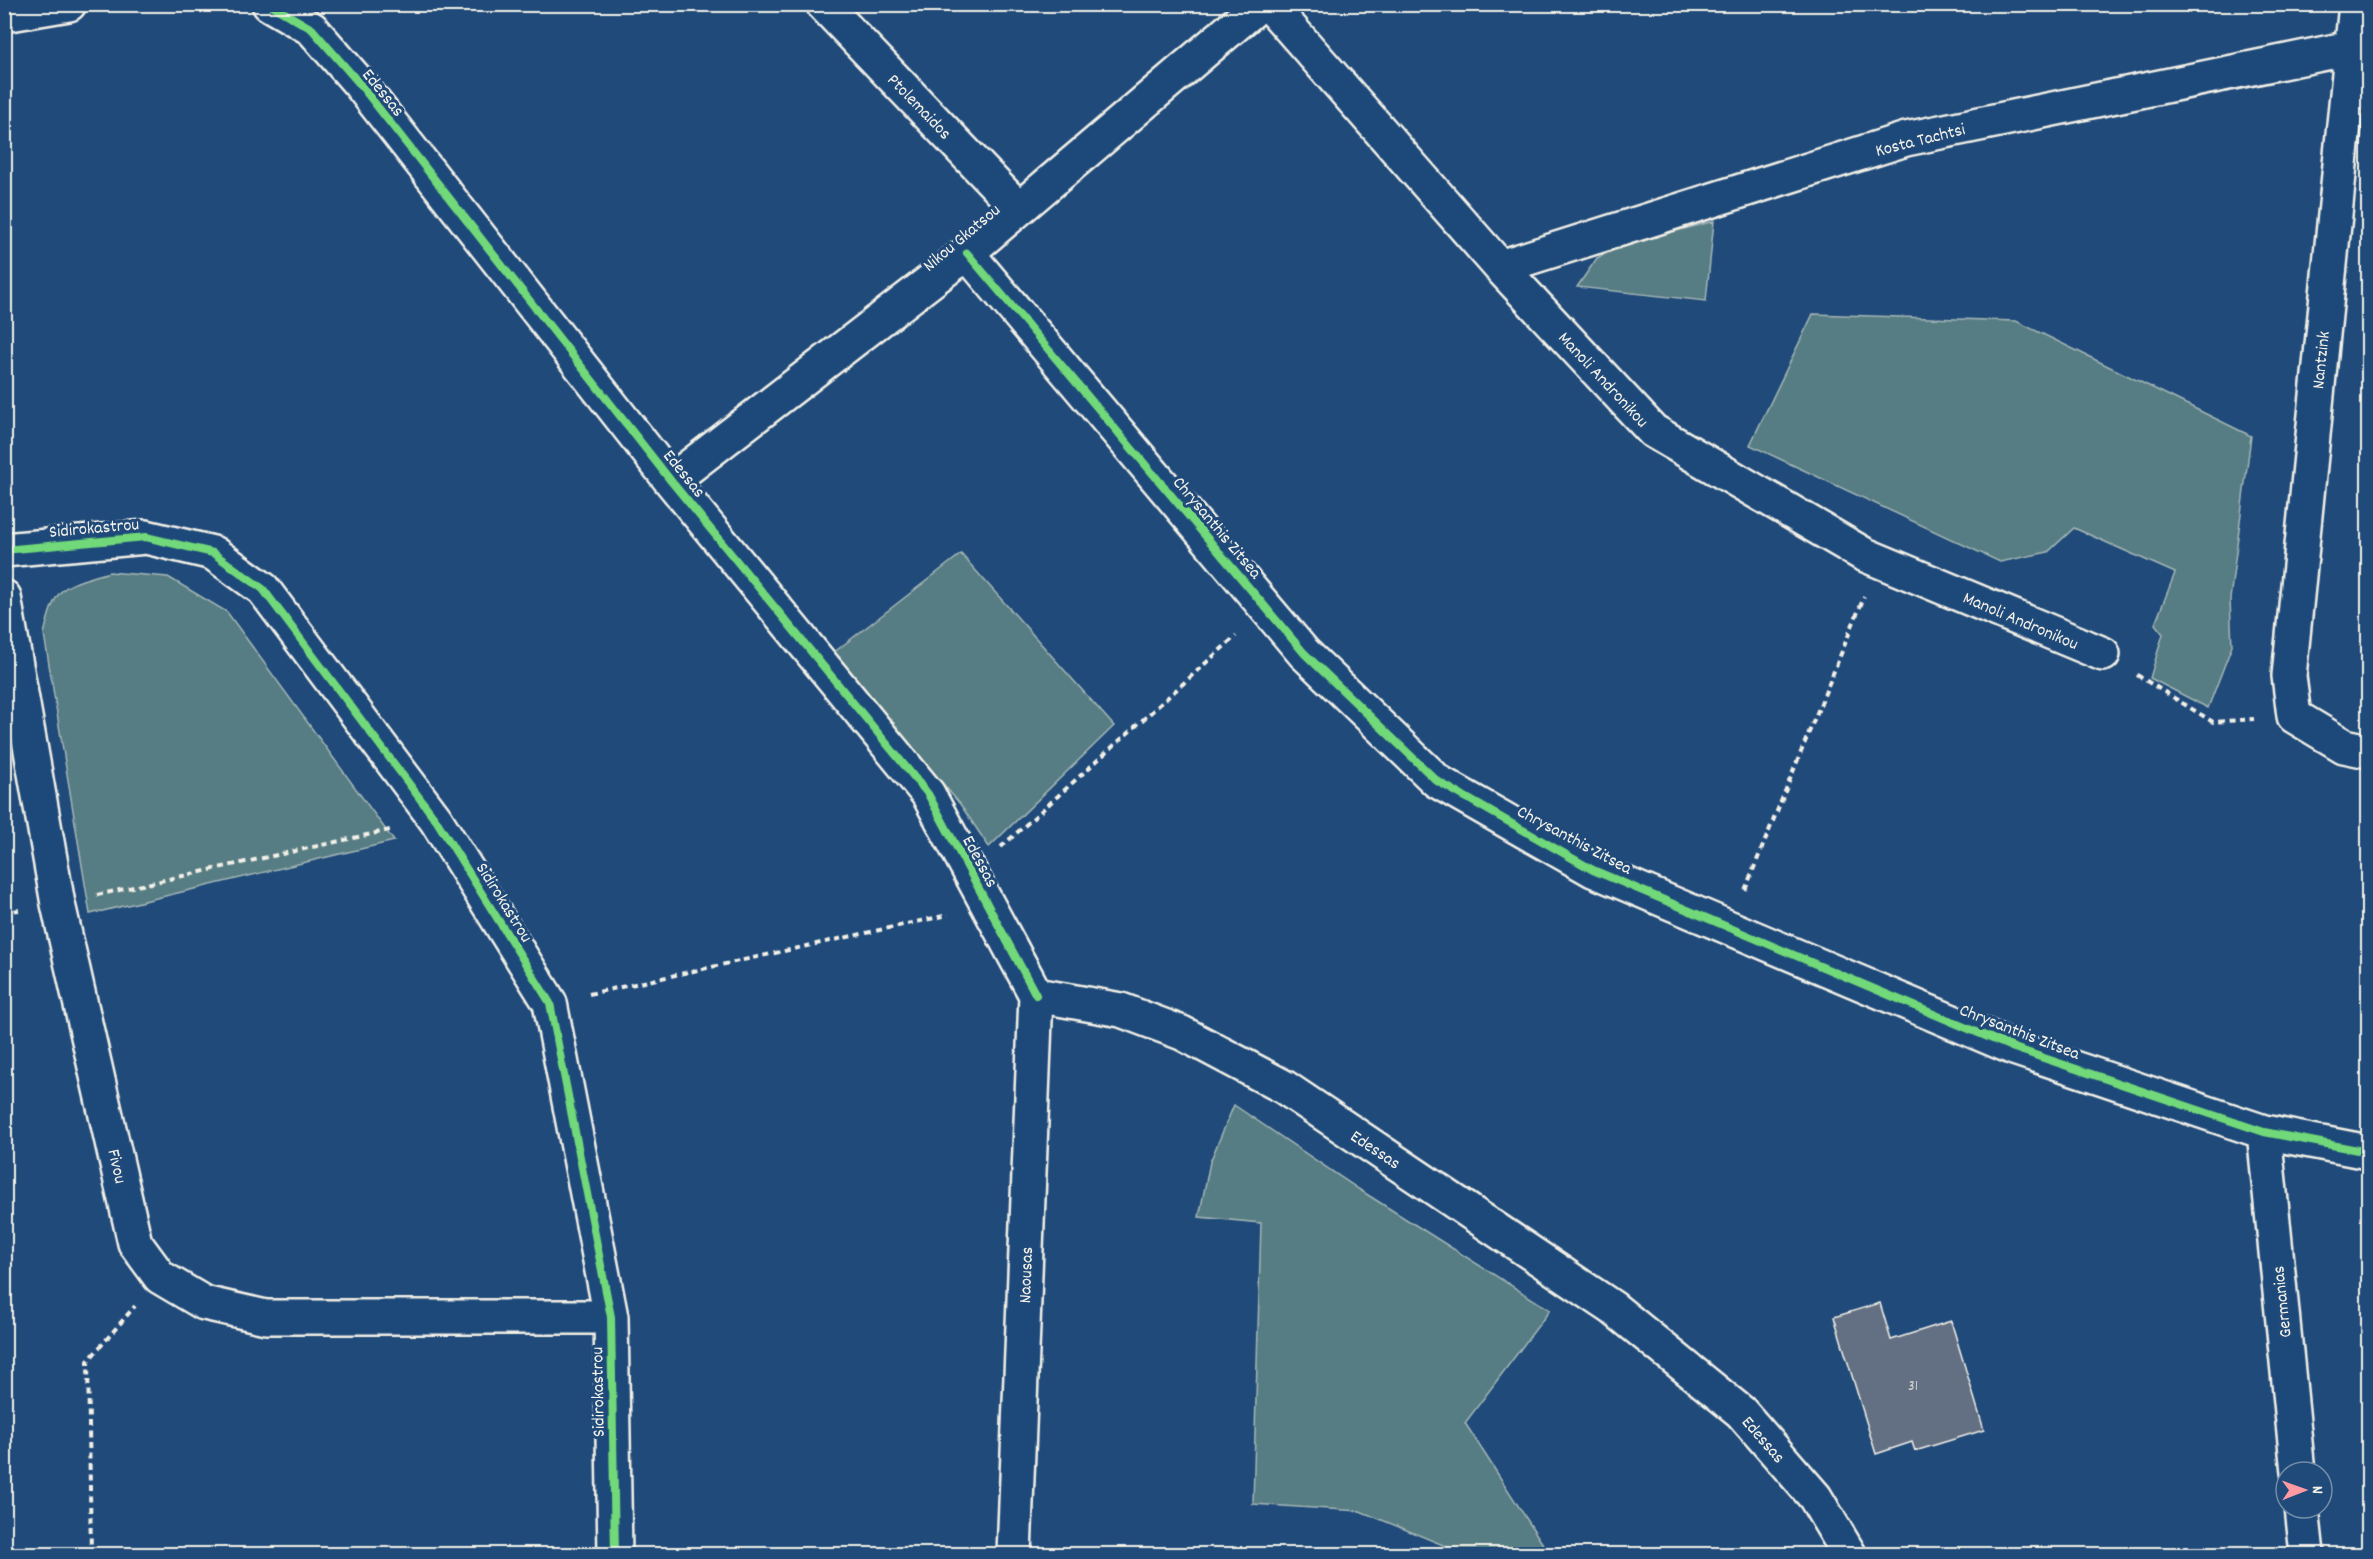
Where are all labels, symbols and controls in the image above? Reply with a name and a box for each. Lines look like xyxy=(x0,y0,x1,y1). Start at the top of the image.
street label: Edessas xyxy=(355,64,409,123)
street label: Ptolemaidos xyxy=(880,69,956,146)
street label: Kosta Tachtsi xyxy=(1873,118,1968,165)
street label: Nikou Gkatsou xyxy=(918,199,1007,279)
street label: Manoli Andronikou xyxy=(1551,327,1653,434)
street label: Nantzink xyxy=(2307,330,2338,390)
street label: Edessas xyxy=(656,445,710,504)
street label: Chrysanthis Zitsea xyxy=(1166,472,1267,586)
street label: Sidirokastrou xyxy=(48,513,140,546)
street label: Manoli Andronikou xyxy=(1958,587,2082,658)
street label: Chrysanthis Zitsea xyxy=(1512,800,1636,882)
street label: Edessas xyxy=(955,832,1003,893)
street label: Sidirokastrou xyxy=(468,858,537,948)
street label: Chrysanthis Zitsea xyxy=(1955,999,2083,1068)
street label: Edessas xyxy=(1345,1125,1405,1177)
street label: Fivou xyxy=(99,1147,132,1186)
street label: Naousas xyxy=(1014,1246,1041,1304)
street label: Germanias xyxy=(2267,1265,2300,1339)
street label: Sidirokastrou xyxy=(586,1347,613,1437)
house number: 31 xyxy=(1908,1376,1918,1398)
street label: Edessas xyxy=(1734,1411,1790,1470)
north arrow xyxy=(2274,1460,2334,1520)
text: N xyxy=(2305,1486,2328,1494)

